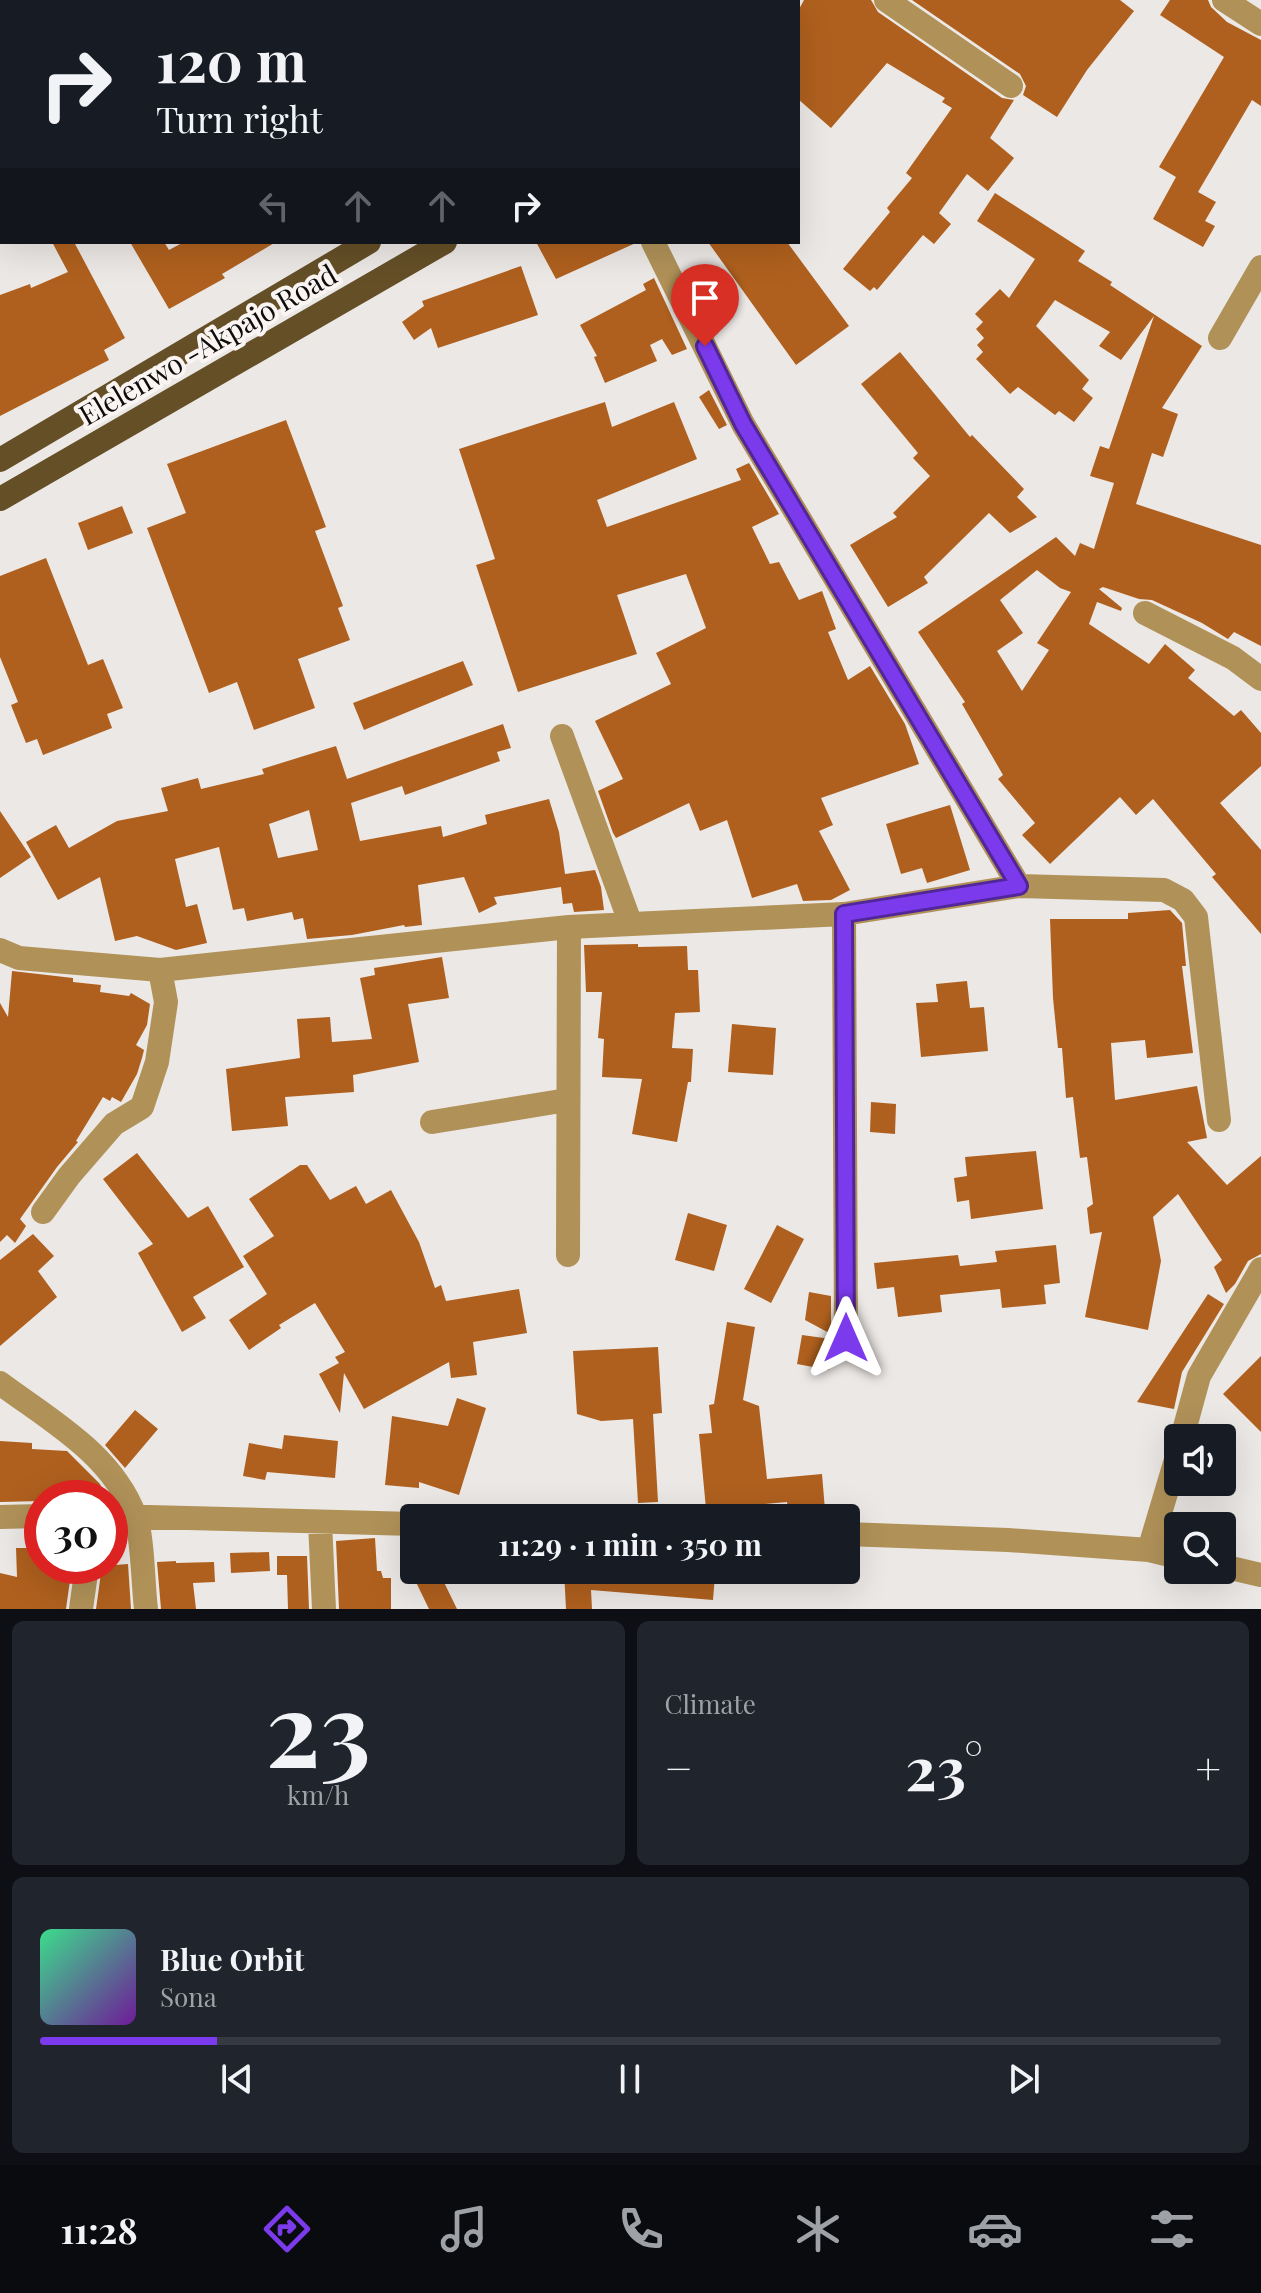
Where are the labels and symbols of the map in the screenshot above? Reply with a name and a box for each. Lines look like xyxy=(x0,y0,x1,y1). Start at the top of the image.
street label: Elelenwo -Akpajo Road xyxy=(72,255,343,433)
pin xyxy=(671,264,739,346)
position arrow xyxy=(804,1296,888,1380)
speed limit sign: 30 xyxy=(24,1480,128,1584)

